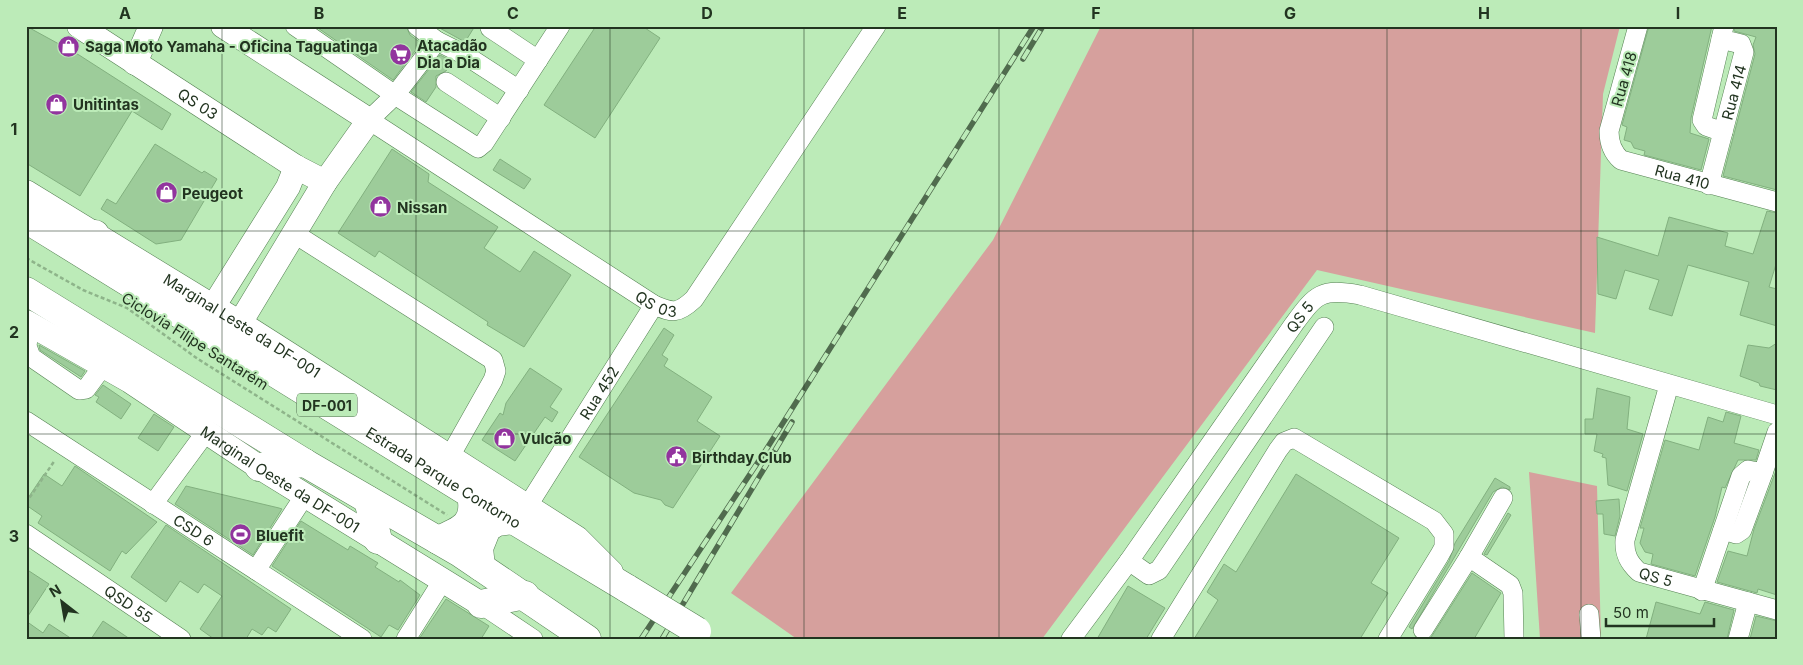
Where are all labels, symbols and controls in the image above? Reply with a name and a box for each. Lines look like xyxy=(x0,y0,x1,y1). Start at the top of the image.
text: A xyxy=(119,3,131,23)
text: B xyxy=(314,3,324,23)
text: C xyxy=(507,3,519,23)
text: D xyxy=(701,3,713,23)
text: E xyxy=(897,3,907,23)
text: F xyxy=(1091,3,1101,23)
text: G xyxy=(1284,3,1296,23)
text: H xyxy=(1478,3,1490,23)
text: I xyxy=(1676,3,1680,23)
shop icon: Saga Moto Yamaha - Oficina Taguatinga xyxy=(57,34,81,58)
place label: Atacadão Dia a Dia xyxy=(417,36,487,72)
place label: Saga Moto Yamaha - Oficina Taguatinga xyxy=(85,37,378,56)
supermarket icon: Atacadão Dia a Dia xyxy=(389,42,413,66)
street label: Rua 418 xyxy=(1607,49,1641,109)
street label: Rua 414 xyxy=(1717,62,1750,122)
street label: QS 03 xyxy=(174,83,222,123)
shop icon: Unitintas xyxy=(45,92,69,116)
place label: Unitintas xyxy=(73,95,139,114)
text: 1 xyxy=(11,119,17,139)
street label: Rua 410 xyxy=(1653,160,1712,193)
shop icon: Peugeot xyxy=(154,181,178,205)
place label: Peugeot xyxy=(182,184,243,203)
shop icon: Nissan xyxy=(369,195,393,219)
place label: Nissan xyxy=(397,198,447,217)
street label: Marginal Leste da DF-001 xyxy=(160,269,324,382)
street label: QS 03 xyxy=(632,286,677,320)
street label: Ciclovia Filipe Santarém xyxy=(118,288,272,394)
street label: QS 5 xyxy=(1282,297,1317,336)
text: 2 xyxy=(9,322,19,342)
street label: Rua 452 xyxy=(575,363,623,423)
road number: DF-001 xyxy=(297,394,357,416)
street label: Marginal Oeste da DF-001 xyxy=(197,421,363,536)
street label: Estrada Parque Contorno xyxy=(363,422,525,532)
shop icon: Vulcão xyxy=(492,426,516,450)
place label: Vulcão xyxy=(520,429,571,448)
public building icon: Birthday Club xyxy=(664,445,688,469)
place label: Birthday Club xyxy=(692,448,792,467)
street label: CSD 6 xyxy=(170,510,218,550)
sports icon: Bluefit xyxy=(228,523,252,547)
text: 3 xyxy=(9,526,19,546)
place label: Bluefit xyxy=(256,526,304,545)
street label: QS 5 xyxy=(1637,563,1675,590)
north arrow xyxy=(38,578,88,628)
text: N xyxy=(46,580,64,600)
street label: QSD 55 xyxy=(101,580,157,627)
scale bar xyxy=(1606,595,1713,627)
text: 50 m xyxy=(1613,603,1649,622)

